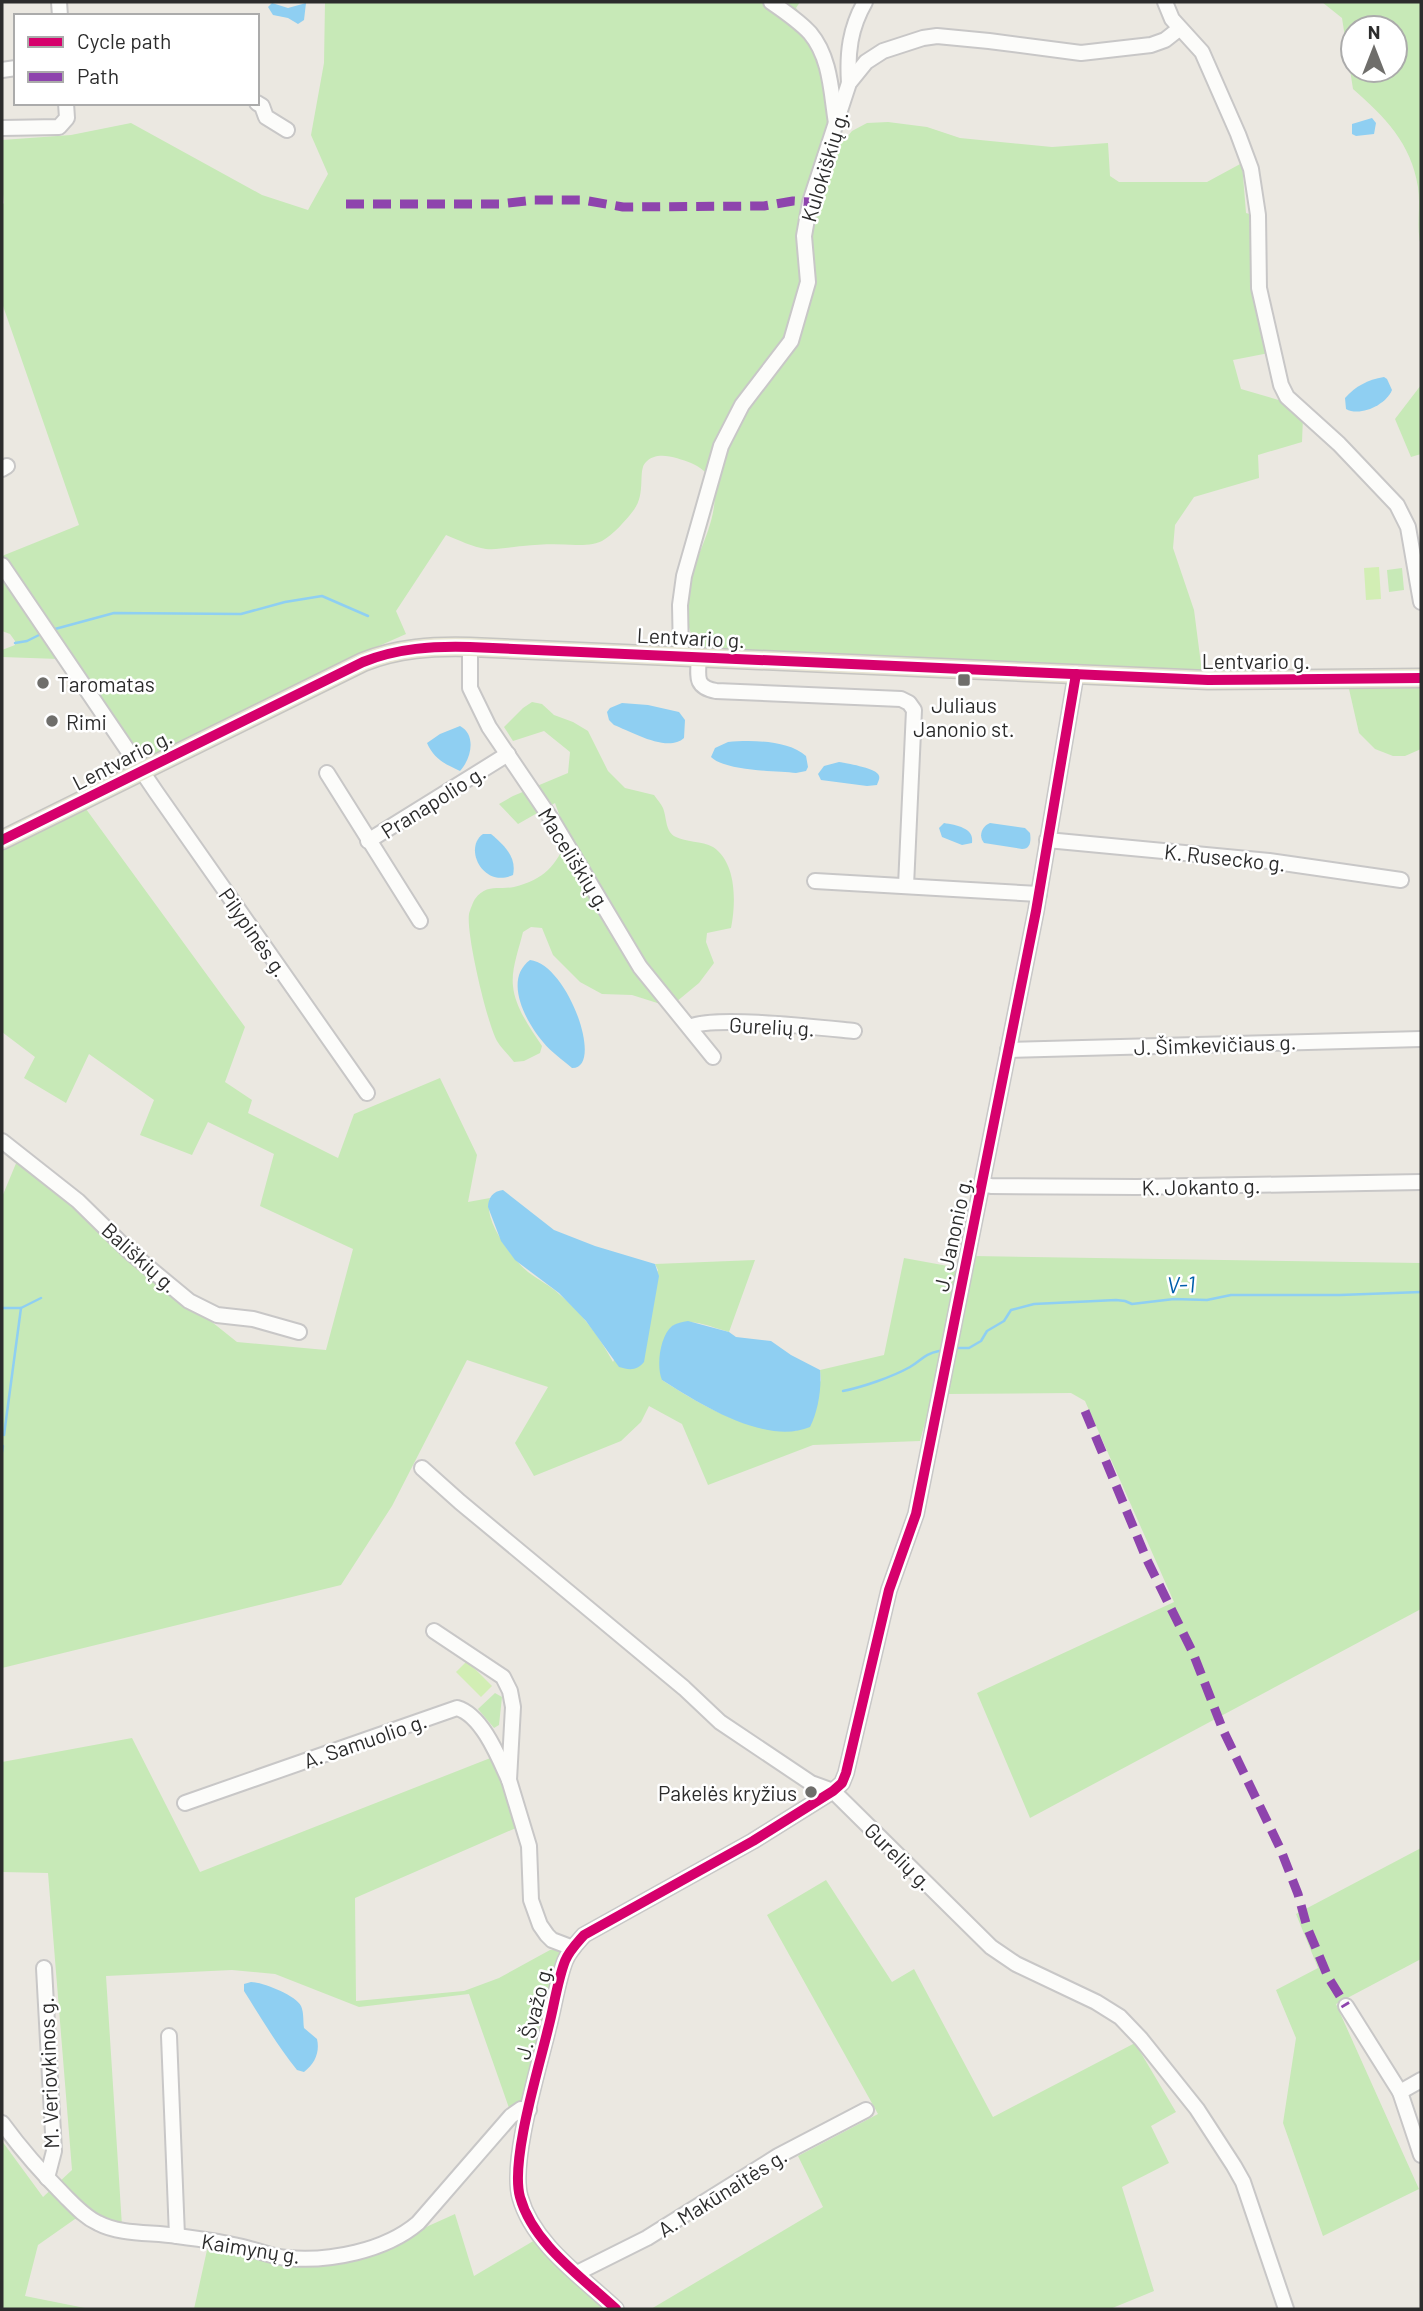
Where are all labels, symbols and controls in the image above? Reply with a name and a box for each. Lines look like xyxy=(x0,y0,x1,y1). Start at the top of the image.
legend xyxy=(14,14,259,105)
north arrow xyxy=(1339,14,1409,84)
text: N xyxy=(1368,20,1380,43)
text: Cycle path xyxy=(77,28,171,53)
text: Path xyxy=(77,63,119,88)
street label: Kulokiškių g. xyxy=(795,107,853,225)
street label: Lentvario g. xyxy=(636,622,746,652)
street label: Lentvario g. xyxy=(1202,648,1310,673)
place label: Taromatas xyxy=(57,671,155,696)
marker: Juliaus Janonio st. xyxy=(956,672,972,688)
marker: Taromatas xyxy=(35,675,51,691)
place label: Juliaus Janonio st. xyxy=(913,692,1015,741)
place label: Rimi xyxy=(66,709,107,734)
marker: Rimi xyxy=(44,713,60,729)
street label: Lentvario g. xyxy=(68,723,176,795)
street label: Pranapolio g. xyxy=(376,759,490,843)
street label: Maceliškių g. xyxy=(533,803,617,915)
street label: K. Rusecko g. xyxy=(1163,838,1287,876)
street label: Pilypinės g. xyxy=(214,883,294,981)
street label: Gurelių g. xyxy=(729,1011,815,1041)
street label: J. Šimkevičiaus g. xyxy=(1133,1029,1297,1059)
street label: K. Jokanto g. xyxy=(1141,1172,1261,1200)
street label: J. Janonio g. xyxy=(928,1174,976,1294)
street label: Bališkių g. xyxy=(97,1217,183,1297)
water label: V-1 xyxy=(1166,1270,1196,1298)
street label: A. Samuolio g. xyxy=(300,1707,430,1773)
place label: Pakelės kryžius xyxy=(658,1780,797,1805)
marker: Pakelės kryžius xyxy=(803,1784,819,1800)
street label: Gurelių g. xyxy=(860,1817,938,1895)
street label: J. Švažo g. xyxy=(509,1962,557,2062)
street label: M. Veriovkinos g. xyxy=(33,1997,63,2149)
street label: A. Makūnaitės g. xyxy=(653,2142,791,2242)
street label: Kaimynų g. xyxy=(200,2228,302,2268)

